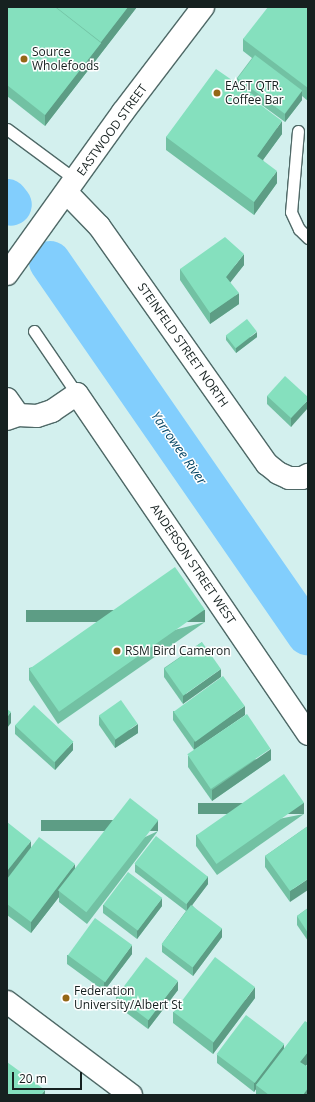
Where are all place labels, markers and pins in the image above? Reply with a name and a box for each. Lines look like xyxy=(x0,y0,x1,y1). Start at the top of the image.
place label: Source Wholefoods xyxy=(32,45,99,73)
marker: Source Wholefoods xyxy=(19,54,29,64)
place label: EAST QTR. Coffee Bar xyxy=(225,79,284,107)
marker: EAST QTR. Coffee Bar xyxy=(212,88,222,98)
place label: RSM Bird Cameron xyxy=(125,644,231,658)
marker: RSM Bird Cameron xyxy=(112,646,122,656)
place label: Federation University/Albert St xyxy=(74,984,182,1012)
marker: Federation University/Albert St xyxy=(61,993,71,1003)

